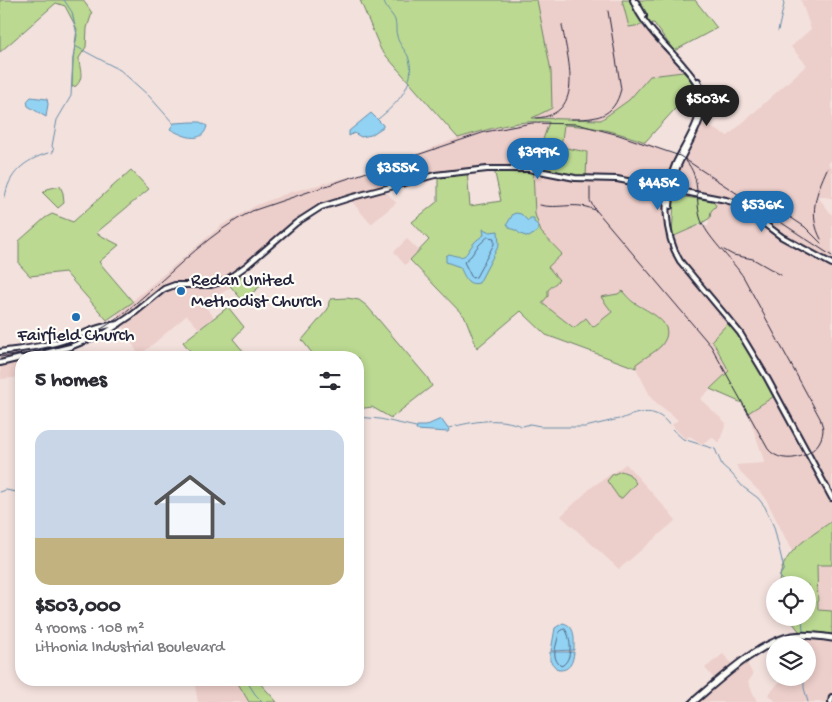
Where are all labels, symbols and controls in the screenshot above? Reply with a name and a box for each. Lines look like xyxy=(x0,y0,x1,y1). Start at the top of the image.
pin: $503K xyxy=(672,84,742,127)
text: $503K xyxy=(686,91,728,110)
pin: $399K xyxy=(503,138,573,180)
text: $399K xyxy=(518,144,558,163)
pin: $355K xyxy=(362,154,432,196)
text: $355K xyxy=(376,160,418,179)
pin: $445K xyxy=(623,168,693,211)
text: $445K xyxy=(638,175,678,194)
pin: $536K xyxy=(727,190,797,233)
text: $536K xyxy=(742,197,782,216)
place label: Redan United Methodist Church xyxy=(191,271,322,313)
marker: Redan United Methodist Church xyxy=(175,285,187,297)
marker: Fairfield Church xyxy=(70,311,82,323)
place label: Fairfield Church xyxy=(17,326,135,347)
icon: filters xyxy=(316,367,344,395)
text: 5 homes xyxy=(35,369,107,394)
icon: home xyxy=(145,462,235,552)
map controls xyxy=(766,576,816,686)
button: locate xyxy=(766,576,816,626)
text: $503,000 xyxy=(35,595,121,620)
text: 4 rooms · 108 m² xyxy=(35,620,144,639)
button: layers xyxy=(766,636,816,686)
text: Lithonia Industrial Boulevard xyxy=(35,639,224,658)

